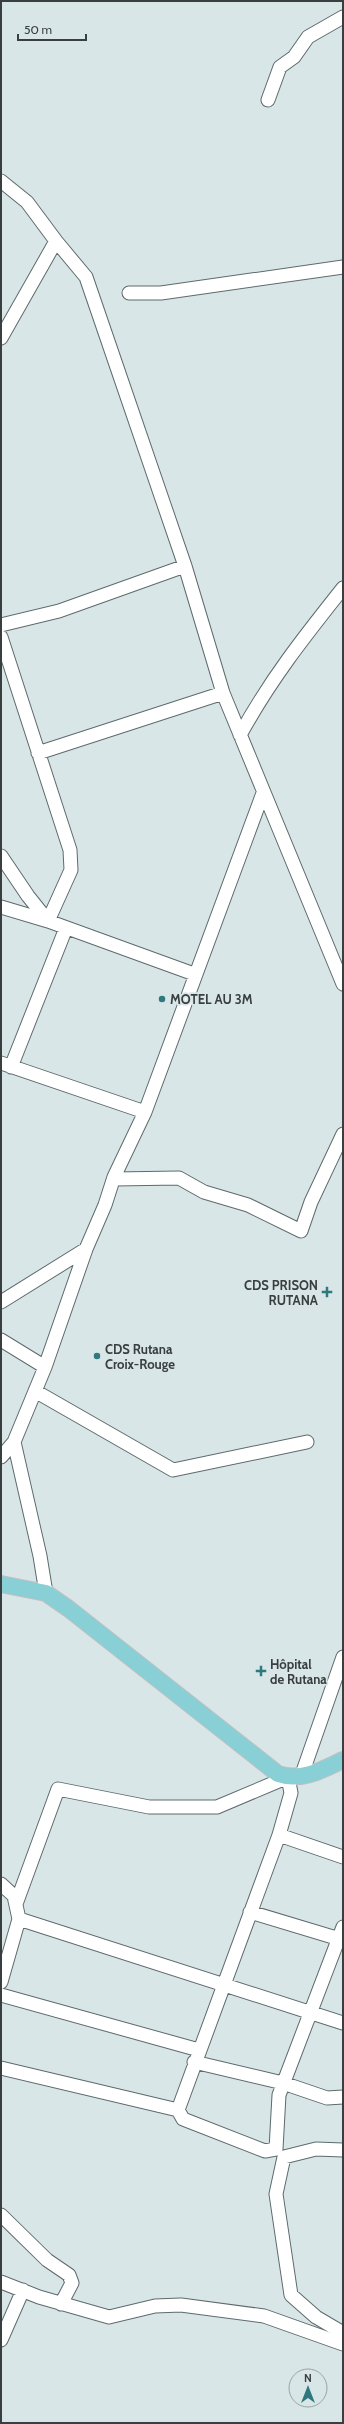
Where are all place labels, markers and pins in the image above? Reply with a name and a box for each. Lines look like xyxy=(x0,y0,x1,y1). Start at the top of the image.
place label: MOTEL AU 3M xyxy=(170,991,253,1007)
marker: MOTEL AU 3M xyxy=(157,994,167,1004)
place label: CDS PRISON RUTANA xyxy=(244,1277,319,1308)
marker: CDS PRISON RUTANA xyxy=(321,1286,333,1298)
place label: CDS Rutana Croix-Rouge xyxy=(105,1341,175,1372)
marker: CDS Rutana Croix-Rouge xyxy=(92,1351,102,1361)
place label: Hôpital de Rutana xyxy=(270,1656,327,1687)
marker: Hôpital de Rutana xyxy=(255,1665,267,1677)

